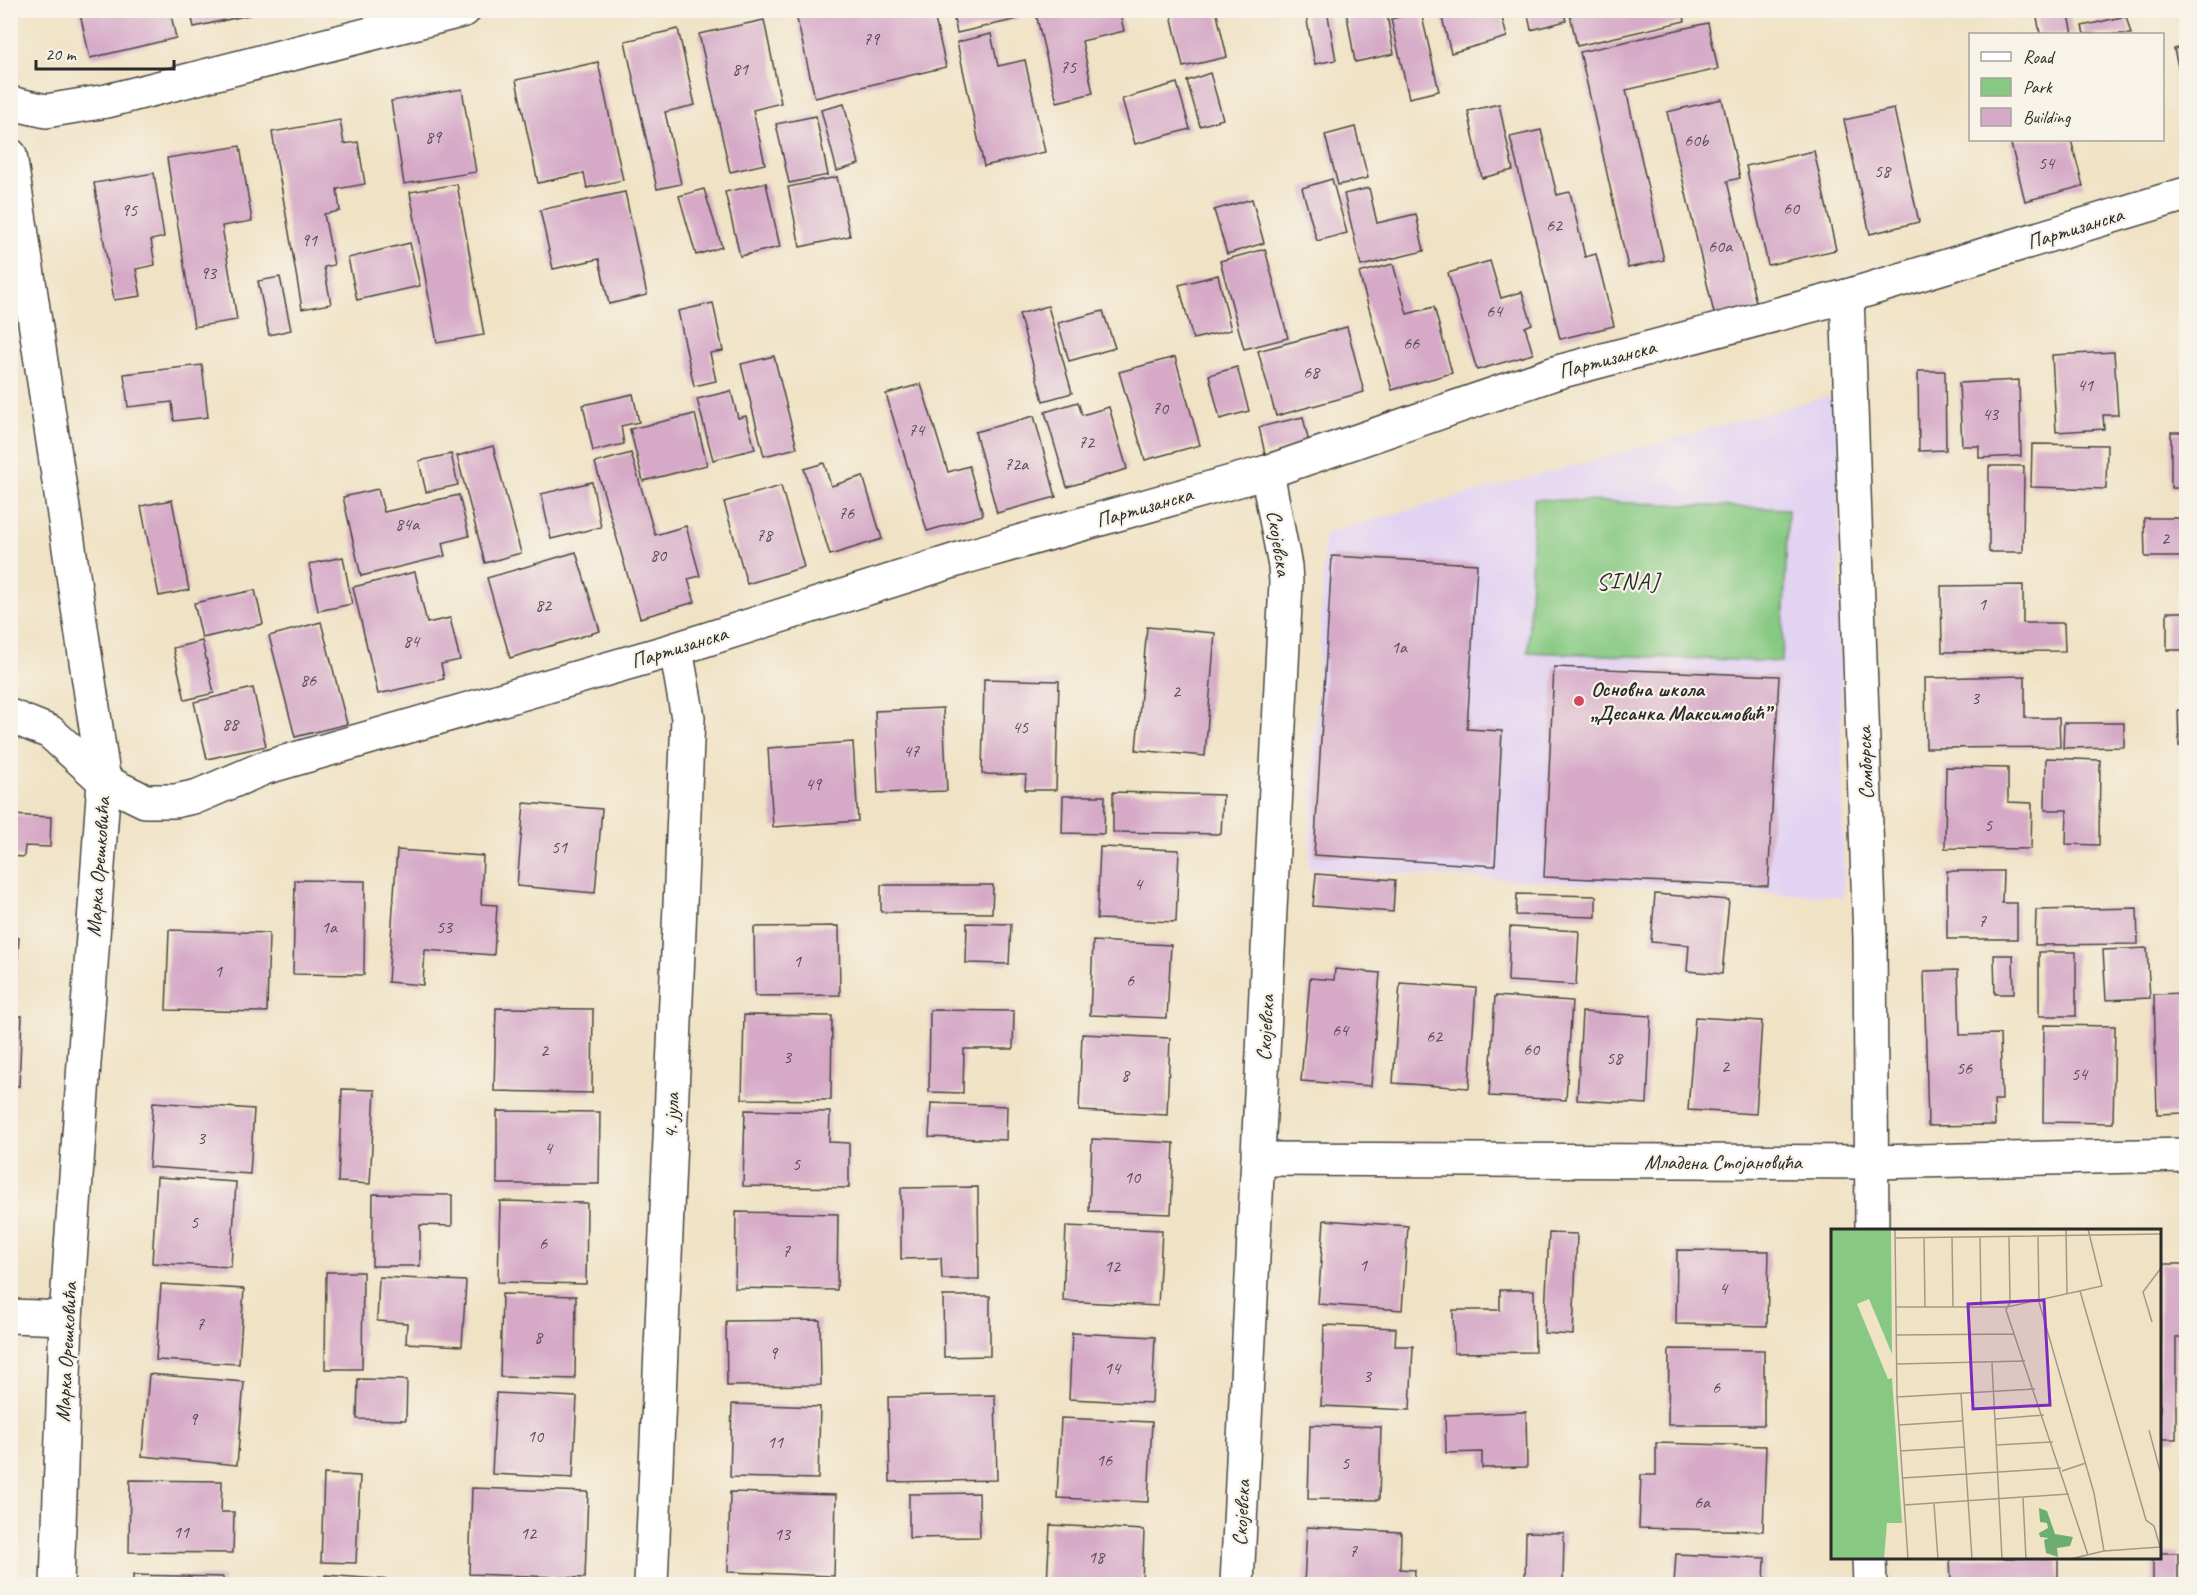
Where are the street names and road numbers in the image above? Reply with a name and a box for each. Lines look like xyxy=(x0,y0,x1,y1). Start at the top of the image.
street label: Партизанска xyxy=(2024,201,2128,255)
street label: Партизанска xyxy=(1556,333,1660,384)
street label: Партизанска xyxy=(1093,480,1197,533)
street label: Скојевска xyxy=(1261,508,1297,579)
street label: Партизанска xyxy=(628,620,732,674)
street label: Сомборска xyxy=(1851,724,1879,800)
street label: Марка Орешковића xyxy=(80,794,116,938)
street label: Скојевска xyxy=(1250,993,1280,1062)
street label: 4. јула xyxy=(657,1091,685,1139)
street label: Младена Стојановића xyxy=(1644,1149,1804,1175)
street label: Марка Орешковића xyxy=(49,1280,83,1423)
street label: Скојевска xyxy=(1226,1478,1256,1547)

